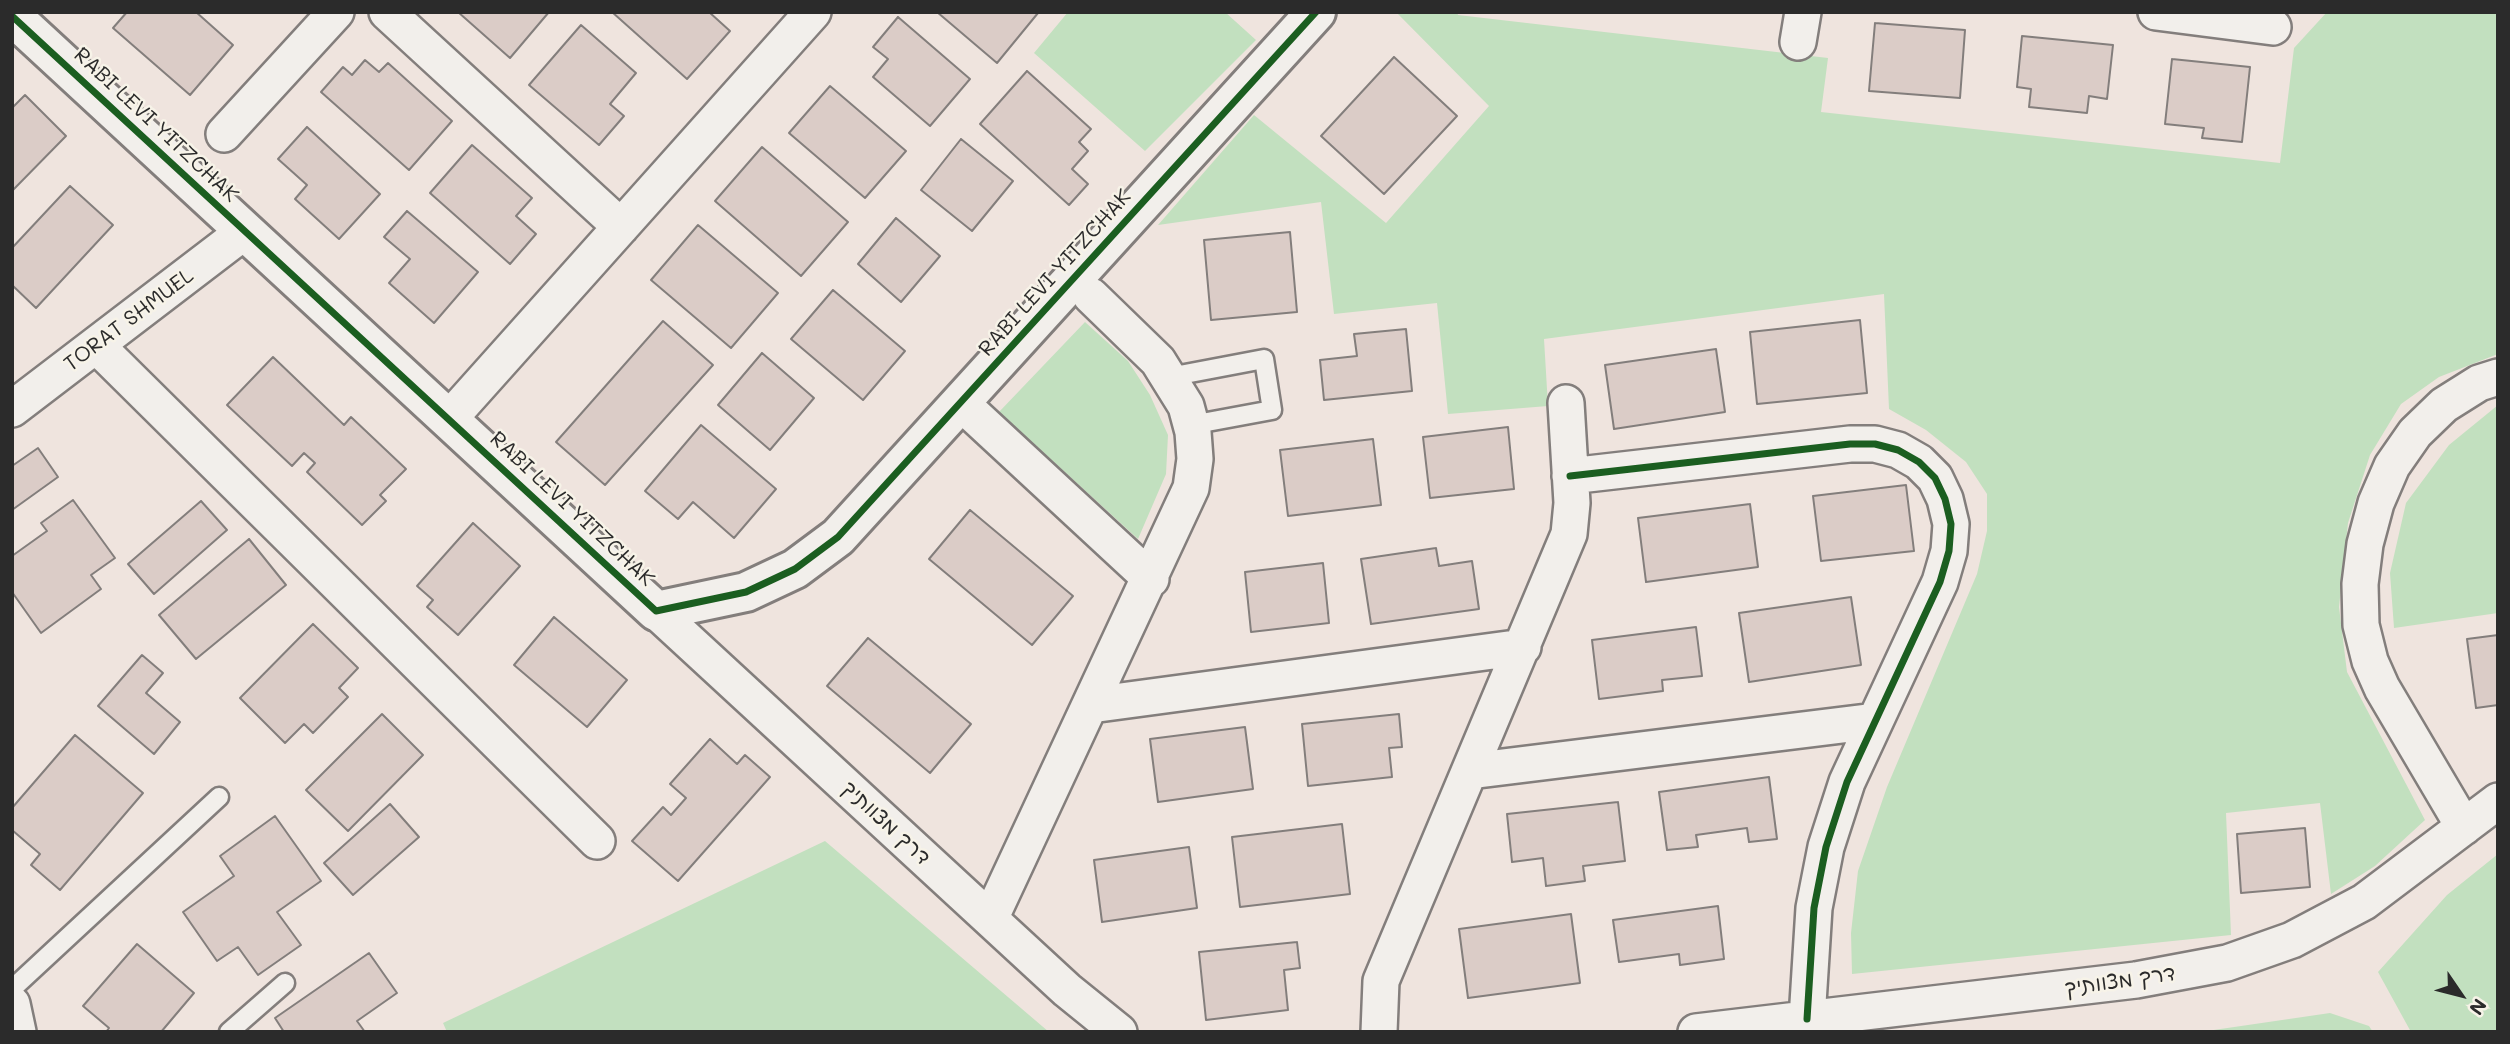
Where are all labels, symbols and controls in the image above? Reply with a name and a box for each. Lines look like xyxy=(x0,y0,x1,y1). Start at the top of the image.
street label: RABI LEVI YITZCHAK xyxy=(69,42,243,208)
street label: RABI LEVI YITZCHAK xyxy=(974,185,1136,361)
street label: TORAT SHMUEL xyxy=(59,263,199,377)
street label: RABI LEVI YITZCHAK xyxy=(485,426,659,592)
street label: דרך מצוותיך xyxy=(837,776,935,870)
north arrow xyxy=(2426,960,2496,1030)
street label: דרך מצוותיך xyxy=(2063,961,2177,1001)
text: N xyxy=(2464,994,2493,1020)

